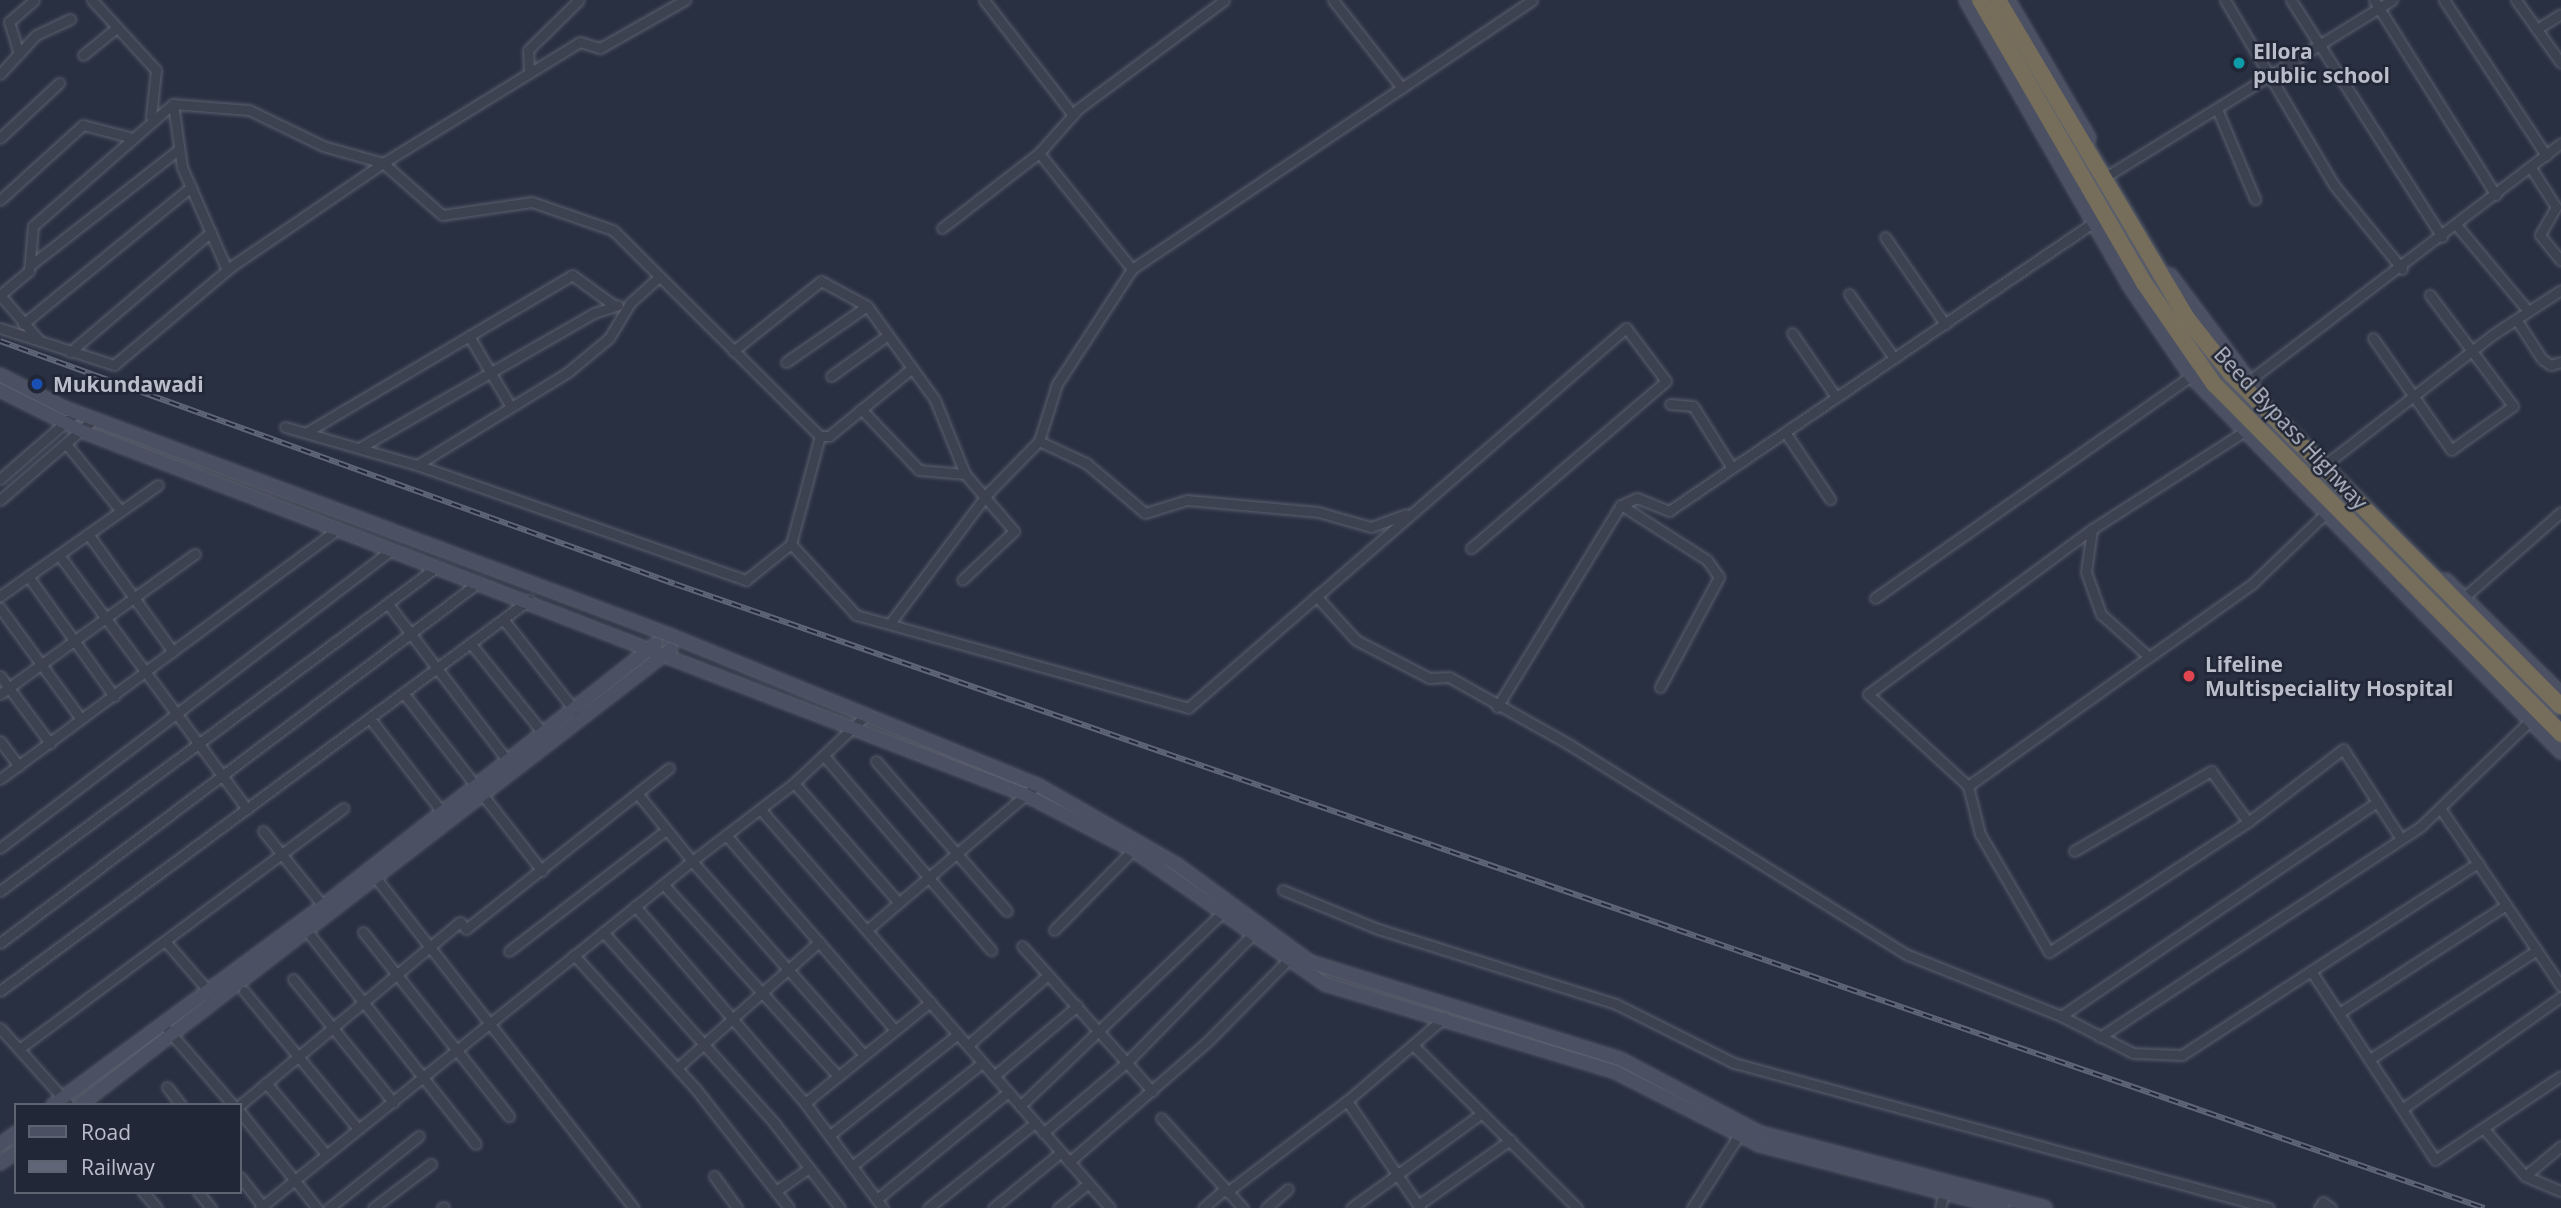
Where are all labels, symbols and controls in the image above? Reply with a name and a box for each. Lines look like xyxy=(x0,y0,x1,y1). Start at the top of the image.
place label: Ellora public school xyxy=(2253,38,2390,88)
marker: Ellora public school xyxy=(2231,55,2247,71)
street label: Beed Bypass Highway xyxy=(2209,341,2373,515)
place label: Mukundawadi xyxy=(53,371,204,397)
marker: Mukundawadi xyxy=(27,374,47,394)
place label: Lifeline Multispeciality Hospital xyxy=(2205,651,2453,701)
marker: Lifeline Multispeciality Hospital xyxy=(2179,666,2199,686)
legend xyxy=(14,1103,242,1194)
text: Road xyxy=(81,1118,131,1146)
text: Railway xyxy=(81,1153,155,1181)

